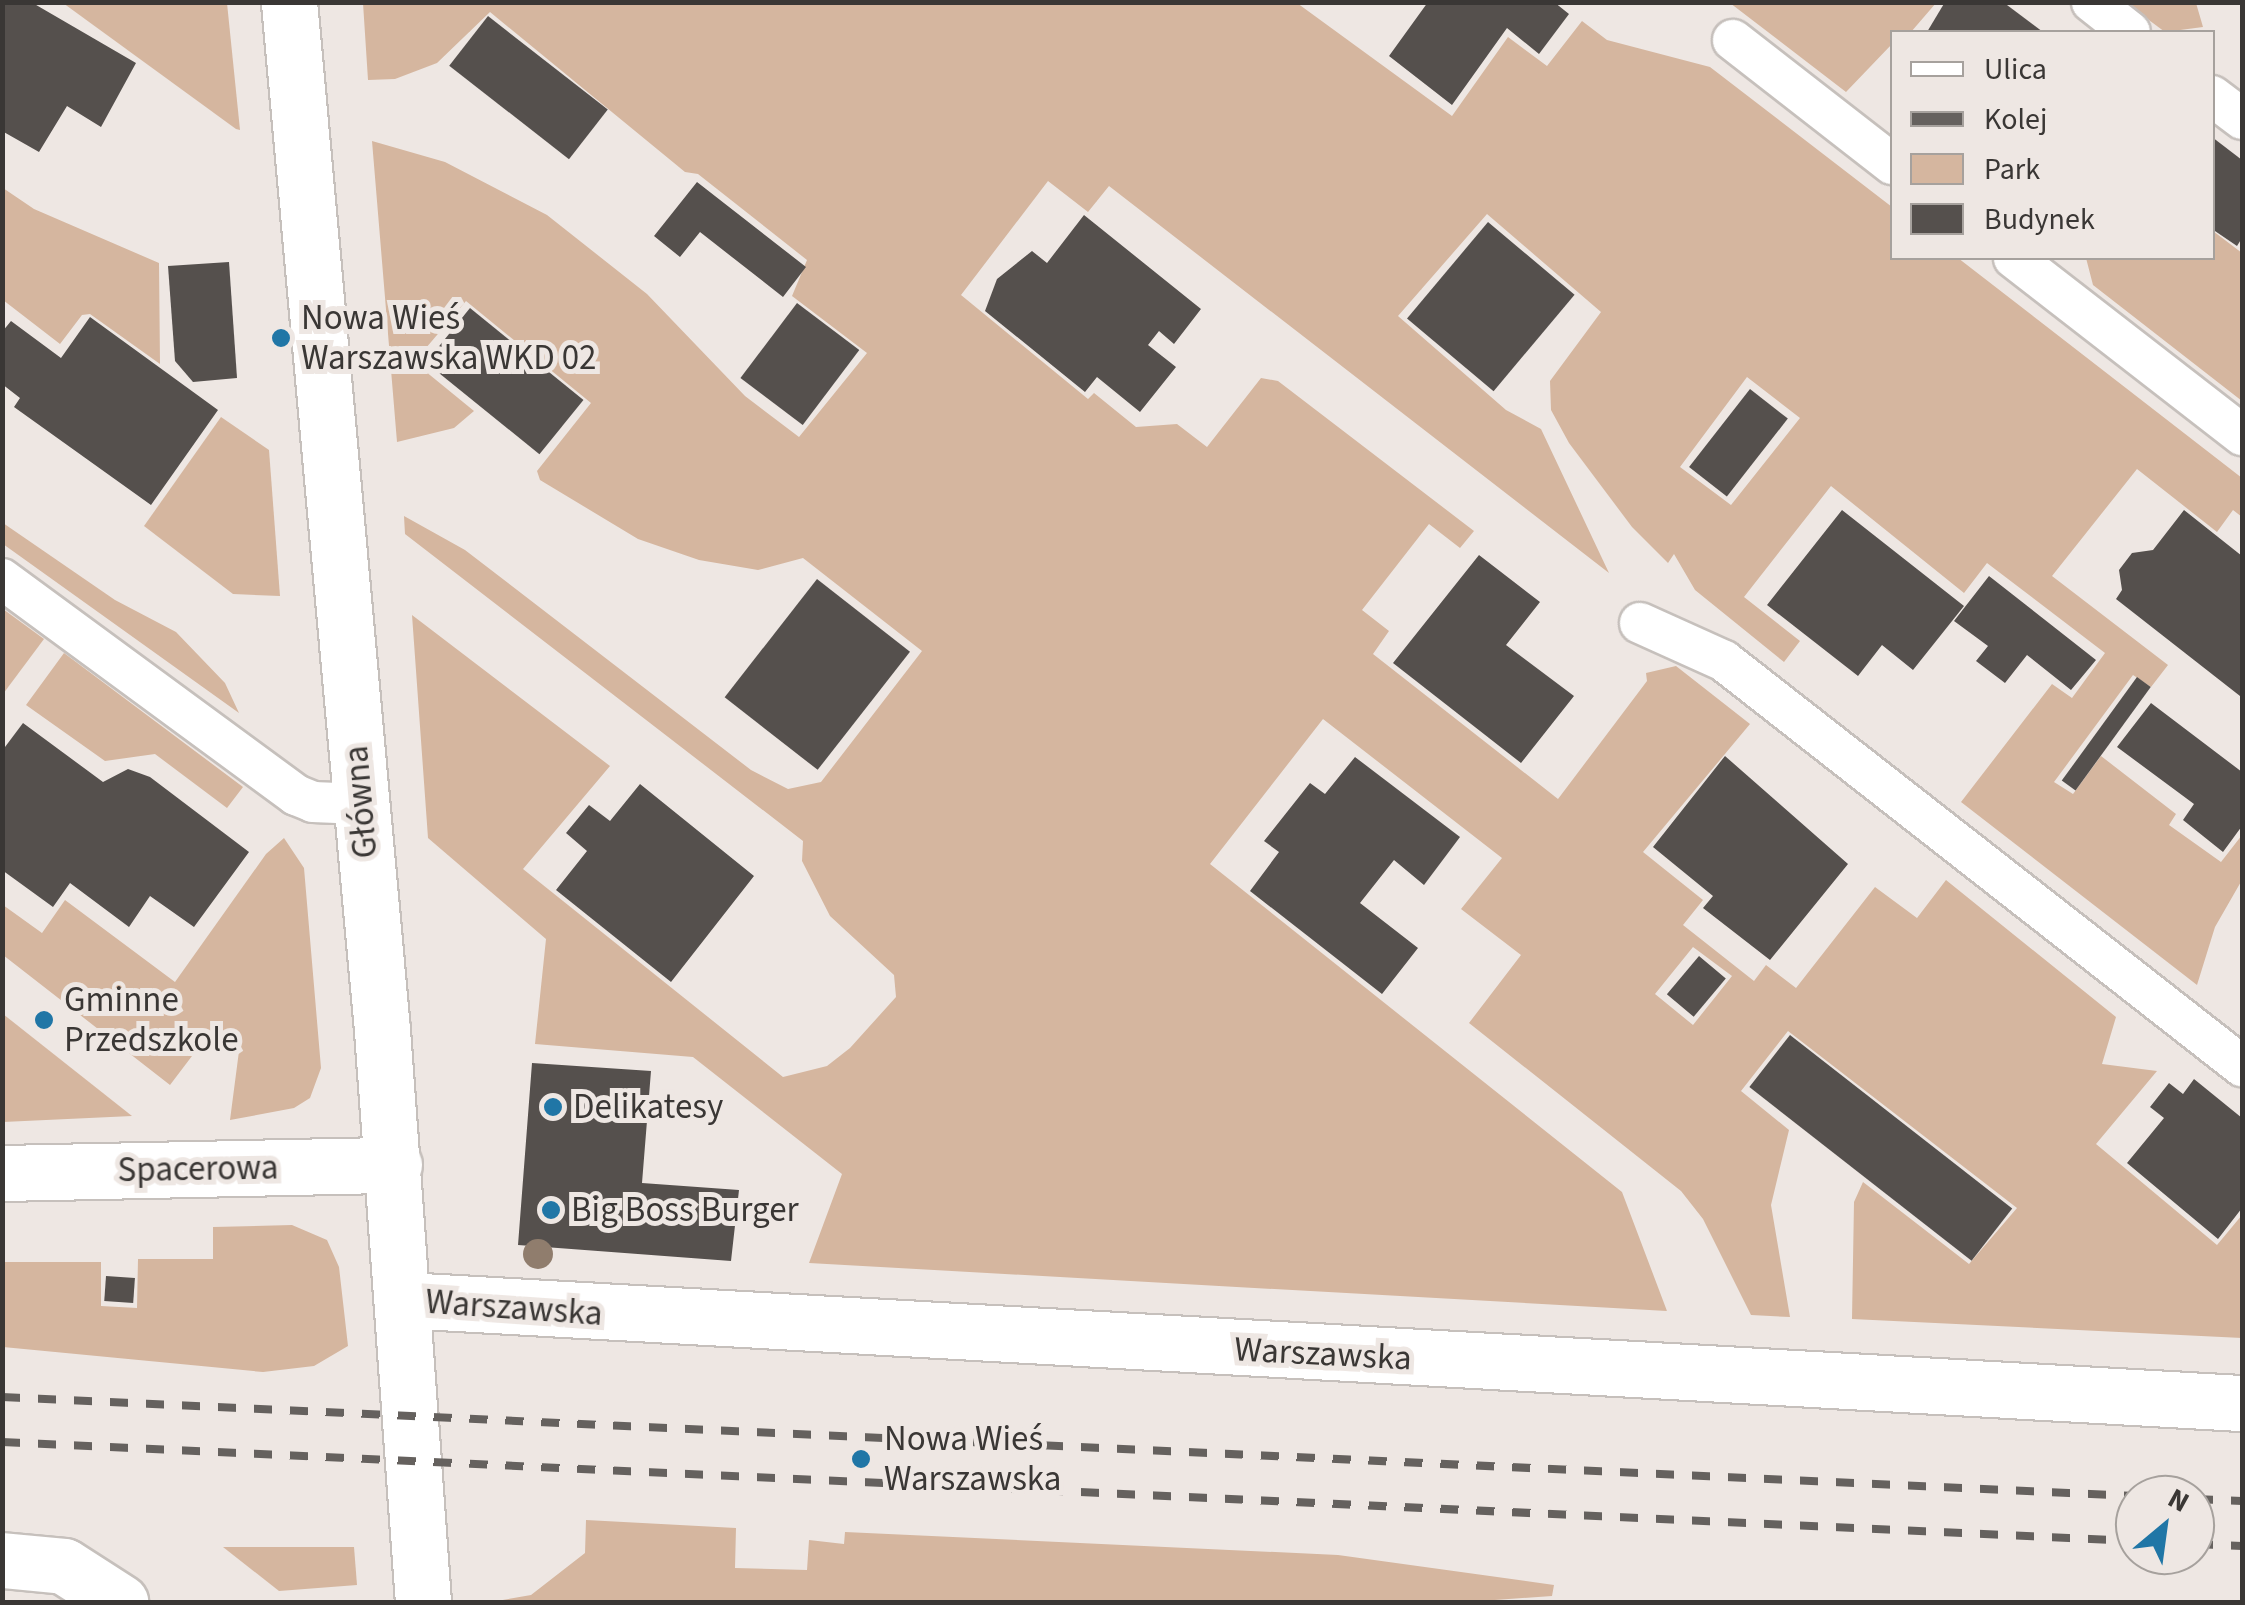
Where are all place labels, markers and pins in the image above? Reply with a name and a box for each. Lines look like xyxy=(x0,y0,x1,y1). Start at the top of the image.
place label: Nowa Wieś Warszawska WKD 02 xyxy=(301,297,597,379)
marker: Nowa Wieś Warszawska WKD 02 xyxy=(270,327,292,349)
place label: Gminne Przedszkole xyxy=(64,979,239,1061)
marker: Gminne Przedszkole xyxy=(33,1009,55,1031)
place label: Delikatesy xyxy=(573,1086,723,1128)
marker: Delikatesy xyxy=(542,1096,564,1118)
place label: Big Boss Burger xyxy=(571,1189,799,1231)
marker: Big Boss Burger xyxy=(540,1199,562,1221)
place label: Nowa Wieś Warszawska xyxy=(884,1418,1061,1500)
marker: Nowa Wieś Warszawska xyxy=(848,1446,874,1472)

